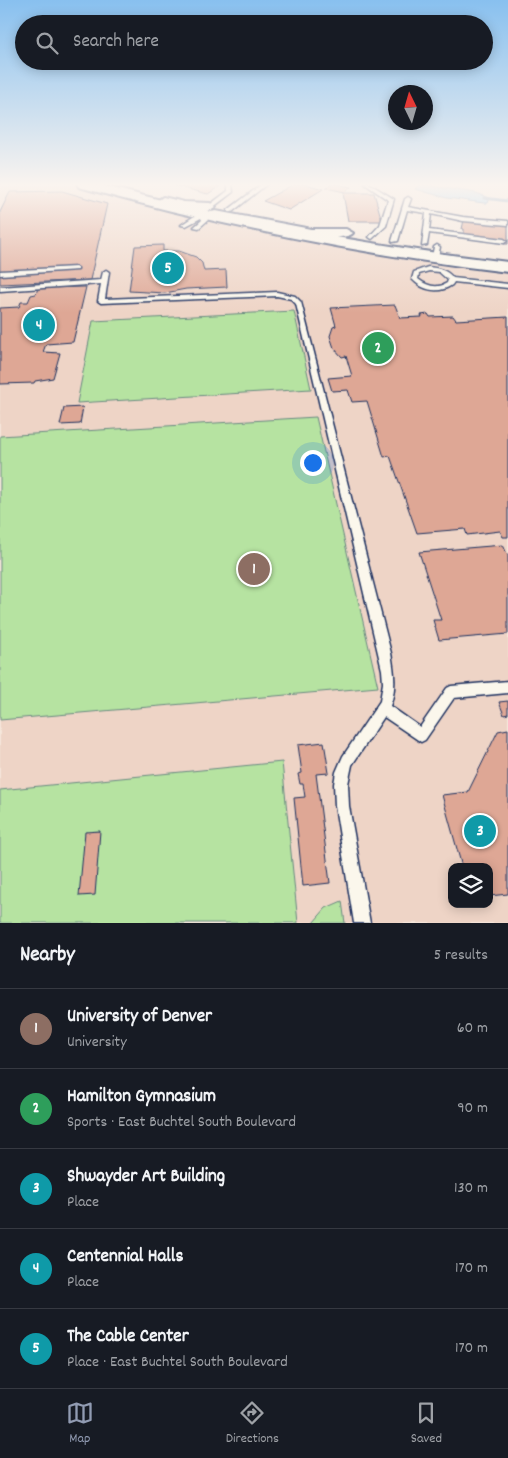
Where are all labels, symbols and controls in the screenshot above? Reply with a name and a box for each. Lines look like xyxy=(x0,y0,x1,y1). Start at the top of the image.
search box xyxy=(15,15,493,70)
icon: search xyxy=(33,29,61,57)
text: Search here xyxy=(73,29,159,56)
north arrow xyxy=(388,85,433,130)
pin: 5 xyxy=(152,249,184,287)
pin: 4 xyxy=(23,306,55,344)
pin: 2 xyxy=(362,329,394,367)
your location xyxy=(300,450,326,476)
pin: 1 xyxy=(238,550,270,588)
pin: 3 xyxy=(464,812,496,850)
map controls xyxy=(448,863,493,908)
button: layers xyxy=(448,863,493,908)
text: Nearby xyxy=(20,941,75,971)
text: 5 results xyxy=(434,944,488,967)
text: University of Denver xyxy=(67,1004,212,1031)
text: 1 xyxy=(34,1017,38,1040)
text: 60 m xyxy=(457,1017,488,1040)
text: University xyxy=(67,1031,127,1054)
text: Hamilton Gymnasium xyxy=(67,1084,216,1111)
text: 2 xyxy=(33,1097,40,1120)
text: 90 m xyxy=(457,1097,488,1120)
text: Sports · East Buchtel South Boulevard xyxy=(67,1111,296,1134)
text: Shwayder Art Building xyxy=(67,1164,225,1191)
text: 3 xyxy=(32,1177,40,1200)
text: 130 m xyxy=(454,1177,488,1200)
text: Place xyxy=(67,1191,99,1214)
text: Centennial Halls xyxy=(67,1244,183,1271)
text: 4 xyxy=(33,1257,39,1280)
text: 170 m xyxy=(455,1257,488,1280)
text: Place xyxy=(67,1271,99,1294)
text: The Cable Center xyxy=(67,1324,189,1351)
text: 5 xyxy=(32,1337,40,1360)
text: 170 m xyxy=(455,1337,488,1360)
text: Place · East Buchtel South Boulevard xyxy=(67,1351,288,1374)
tab: Map xyxy=(66,1399,94,1449)
tab: Directions xyxy=(226,1399,279,1449)
tab: Saved xyxy=(411,1399,442,1449)

